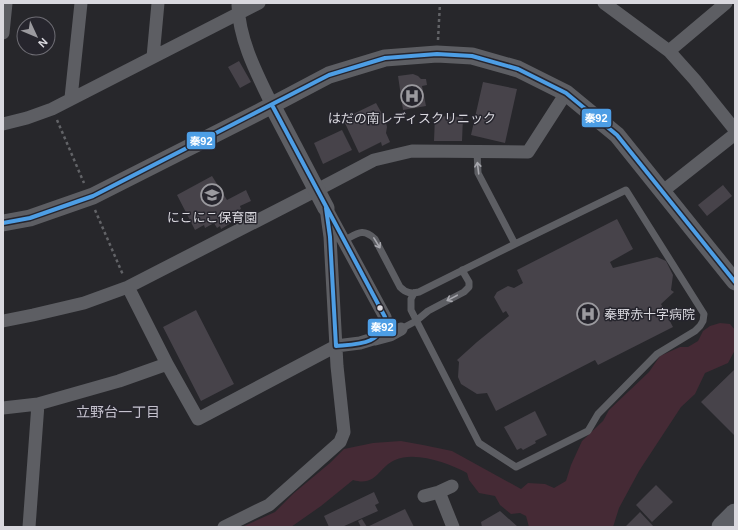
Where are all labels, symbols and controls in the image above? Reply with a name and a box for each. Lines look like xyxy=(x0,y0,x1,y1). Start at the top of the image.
north arrow xyxy=(16,16,56,56)
text: N xyxy=(36,36,50,50)
hospital icon: はだの南レディスクリニック xyxy=(399,83,425,109)
line badge: 秦92 xyxy=(581,108,612,128)
place label: はだの南レディスクリニック xyxy=(328,111,496,126)
text: 秦92 xyxy=(584,112,608,124)
line badge: 秦92 xyxy=(186,131,216,150)
text: 秦92 xyxy=(189,135,213,147)
one-way arrow xyxy=(474,162,482,175)
school or university icon: にこにこ保育園 xyxy=(199,182,225,208)
place label: にこにこ保育園 xyxy=(167,210,257,225)
one-way arrow xyxy=(373,237,381,248)
one-way arrow xyxy=(446,295,458,302)
hospital icon: 秦野赤十字病院 xyxy=(575,301,601,327)
unlabelled marker xyxy=(375,303,385,313)
place label: 秦野赤十字病院 xyxy=(604,307,695,322)
line badge: 秦92 xyxy=(367,318,397,337)
text: 秦92 xyxy=(370,321,394,333)
district label: 立野台一丁目 xyxy=(76,404,160,420)

